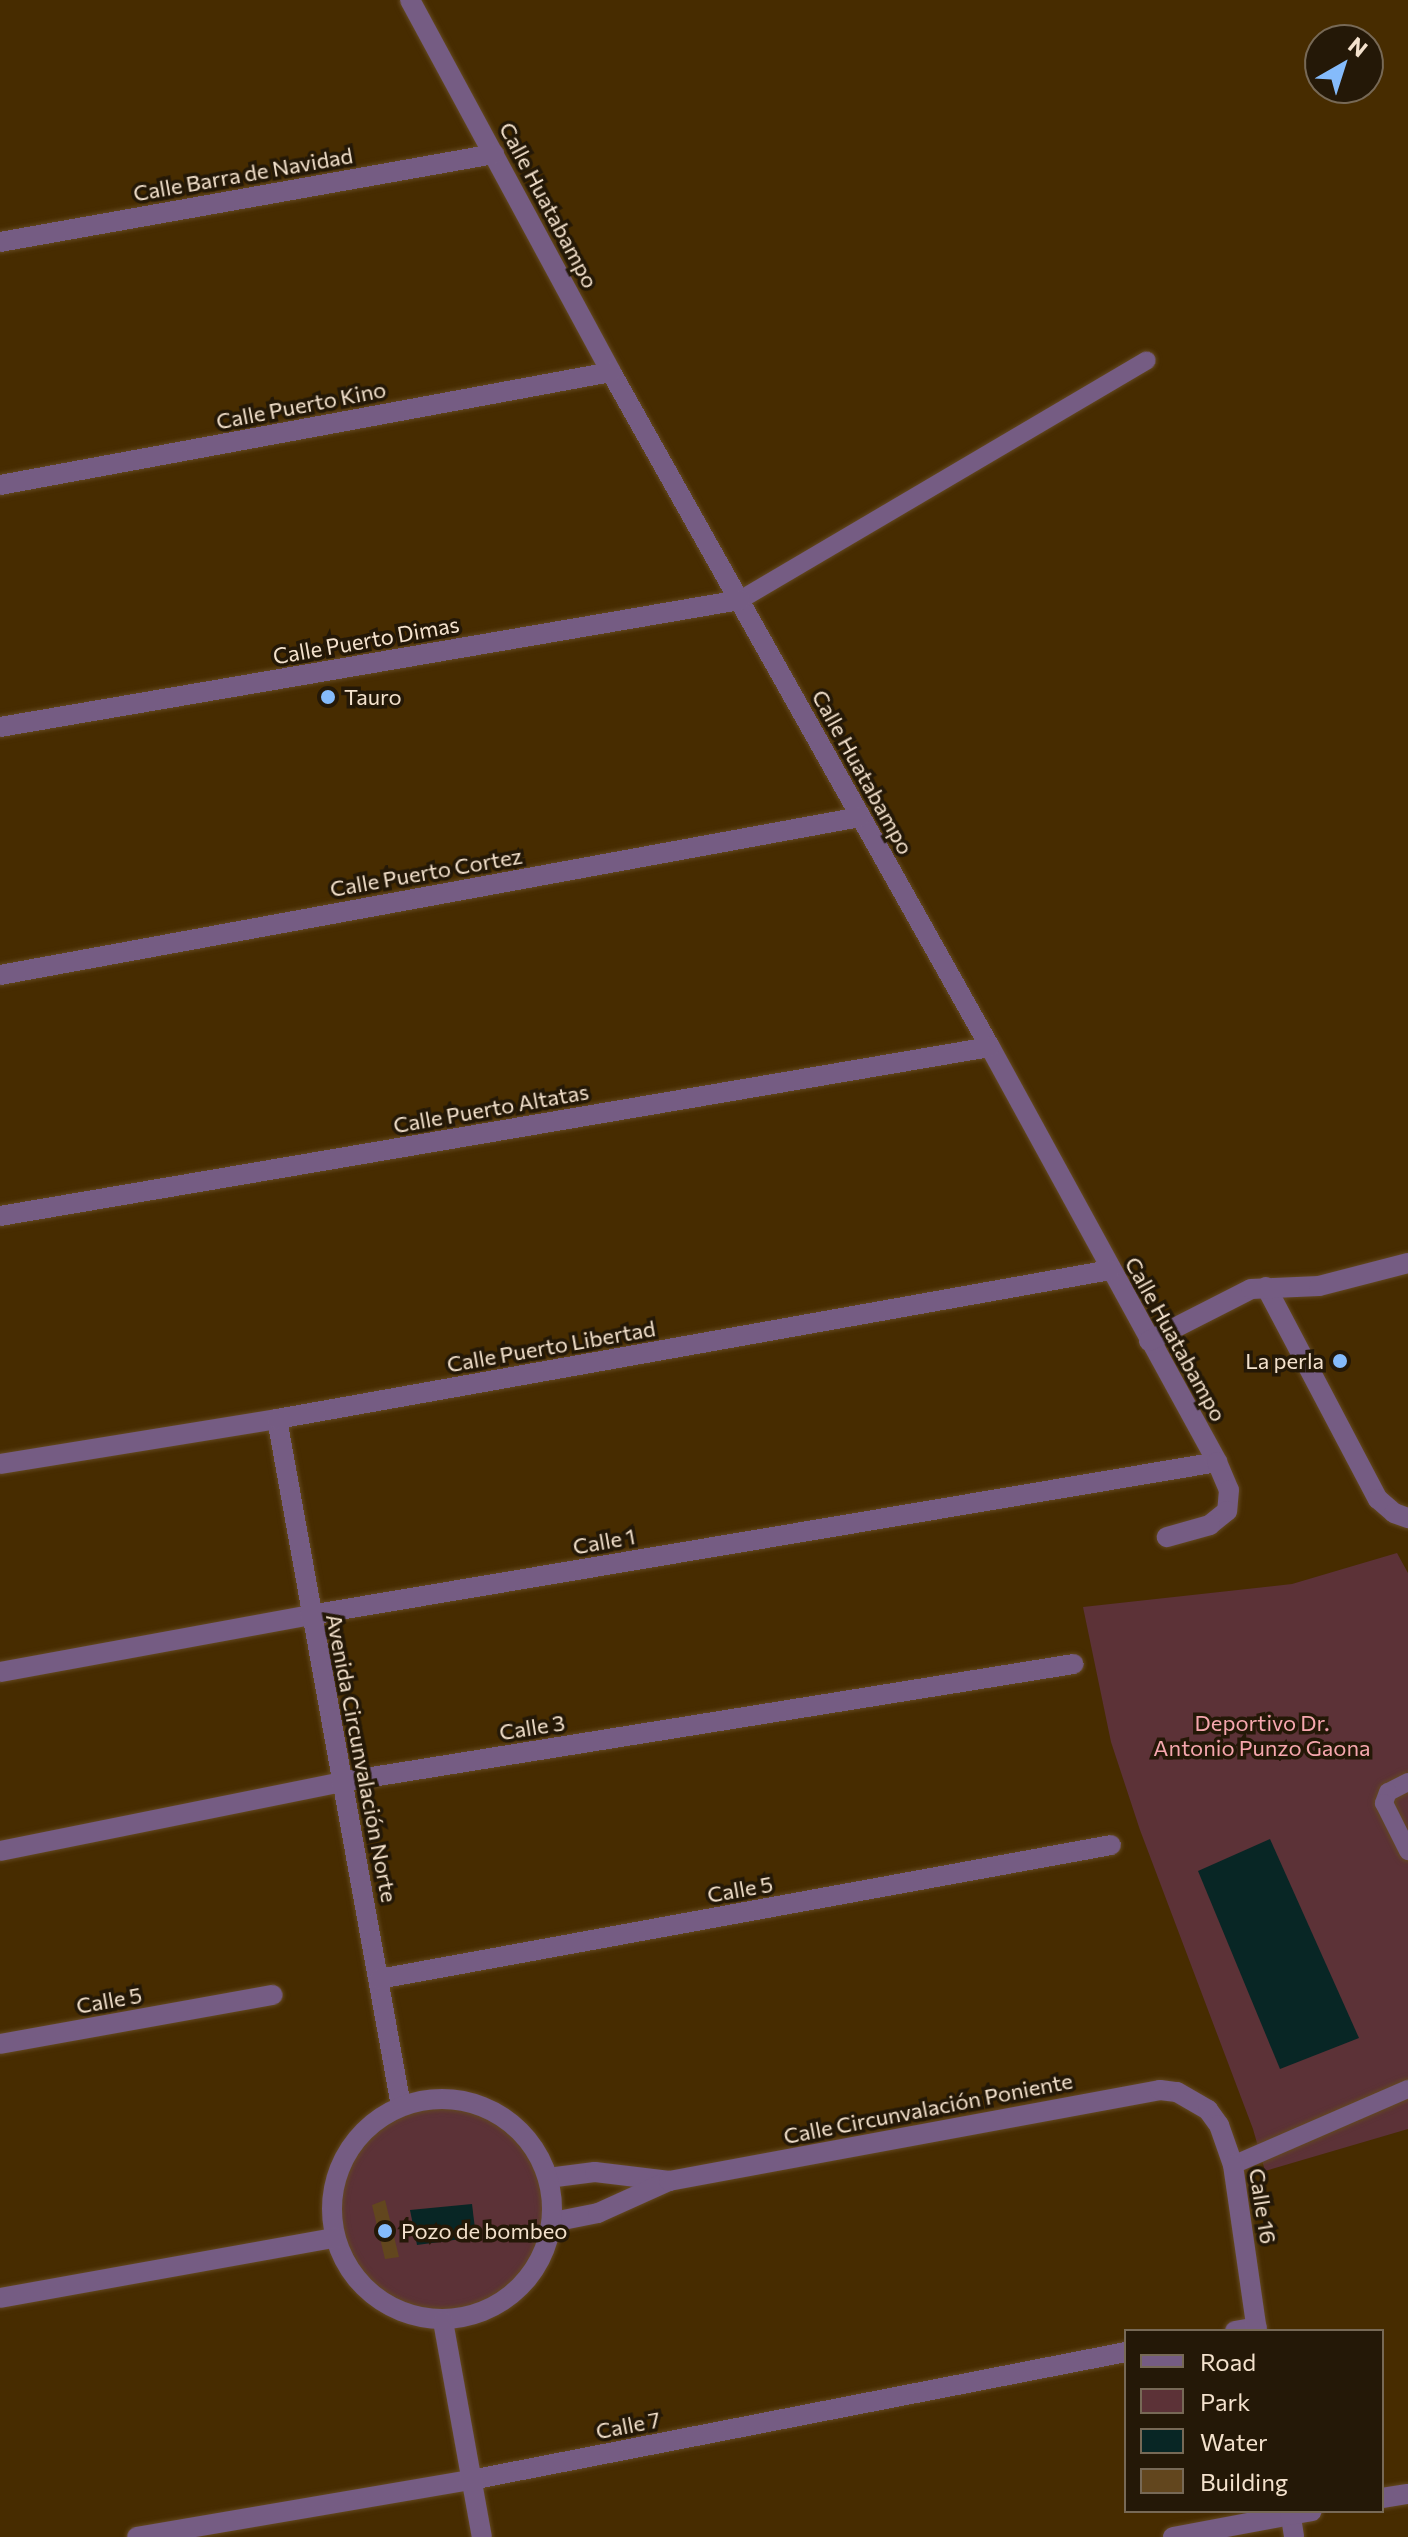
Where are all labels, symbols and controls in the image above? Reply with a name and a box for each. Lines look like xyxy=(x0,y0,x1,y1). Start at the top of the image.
north arrow xyxy=(1304,24,1384,104)
text: N xyxy=(1343,31,1373,62)
street label: Calle Huatabampo xyxy=(494,117,604,293)
street label: Calle Barra de Navidad xyxy=(131,142,355,206)
street label: Calle Puerto Kino xyxy=(214,376,388,434)
street label: Calle Puerto Dimas xyxy=(271,611,461,669)
place label: Tauro xyxy=(344,684,402,710)
street label: Calle Huatabampo xyxy=(807,685,919,859)
marker: Tauro xyxy=(319,688,337,706)
street label: Calle Puerto Cortez xyxy=(328,842,524,902)
street label: Calle Puerto Altatas xyxy=(391,1078,591,1138)
street label: Calle Huatabampo xyxy=(1120,1252,1232,1426)
street label: Calle Puerto Libertad xyxy=(445,1315,657,1377)
place label: La perla xyxy=(1245,1348,1324,1374)
marker: La perla xyxy=(1331,1352,1349,1370)
street label: Calle 1 xyxy=(571,1523,637,1559)
street label: Avenida Circunvalación Norte xyxy=(321,1612,403,1904)
street label: Calle 3 xyxy=(497,1709,567,1745)
park label: Deportivo Dr. Antonio Punzo Gaona xyxy=(1153,1709,1371,1760)
street label: Calle 5 xyxy=(705,1870,775,1908)
street label: Calle 5 xyxy=(74,1981,144,2019)
street label: Calle Circunvalación Poniente xyxy=(781,2067,1075,2149)
street label: Calle 16 xyxy=(1244,2166,1282,2246)
place label: Pozo de bombeo xyxy=(401,2218,567,2244)
marker: Pozo de bombeo xyxy=(376,2222,394,2240)
legend xyxy=(1124,2329,1384,2513)
text: Road xyxy=(1200,2347,1256,2376)
text: Park xyxy=(1200,2387,1250,2416)
street label: Calle 7 xyxy=(593,2406,663,2444)
text: Water xyxy=(1200,2427,1268,2456)
text: Building xyxy=(1200,2467,1288,2496)

